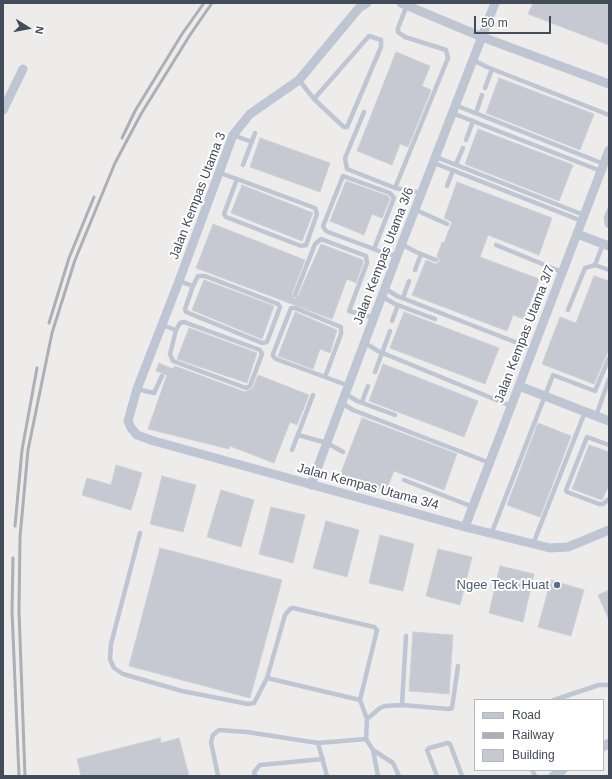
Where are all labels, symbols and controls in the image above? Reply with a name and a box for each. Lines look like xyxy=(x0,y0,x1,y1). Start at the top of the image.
north arrow xyxy=(8,8,48,48)
scale bar xyxy=(476,8,553,34)
text: 50 m xyxy=(481,16,508,30)
text: N xyxy=(33,25,46,35)
street label: Jalan Kempas Utama 3 xyxy=(167,130,229,262)
street label: Jalan Kempas Utama 3/6 xyxy=(351,185,417,327)
street label: Jalan Kempas Utama 3/7 xyxy=(492,263,558,405)
street label: Jalan Kempas Utama 3/4 xyxy=(295,461,441,513)
place label: Ngee Teck Huat xyxy=(457,577,549,593)
marker: Ngee Teck Huat xyxy=(552,580,562,590)
legend xyxy=(474,699,604,771)
text: Road xyxy=(512,708,541,722)
text: Railway xyxy=(512,728,554,742)
text: Building xyxy=(512,748,555,762)

